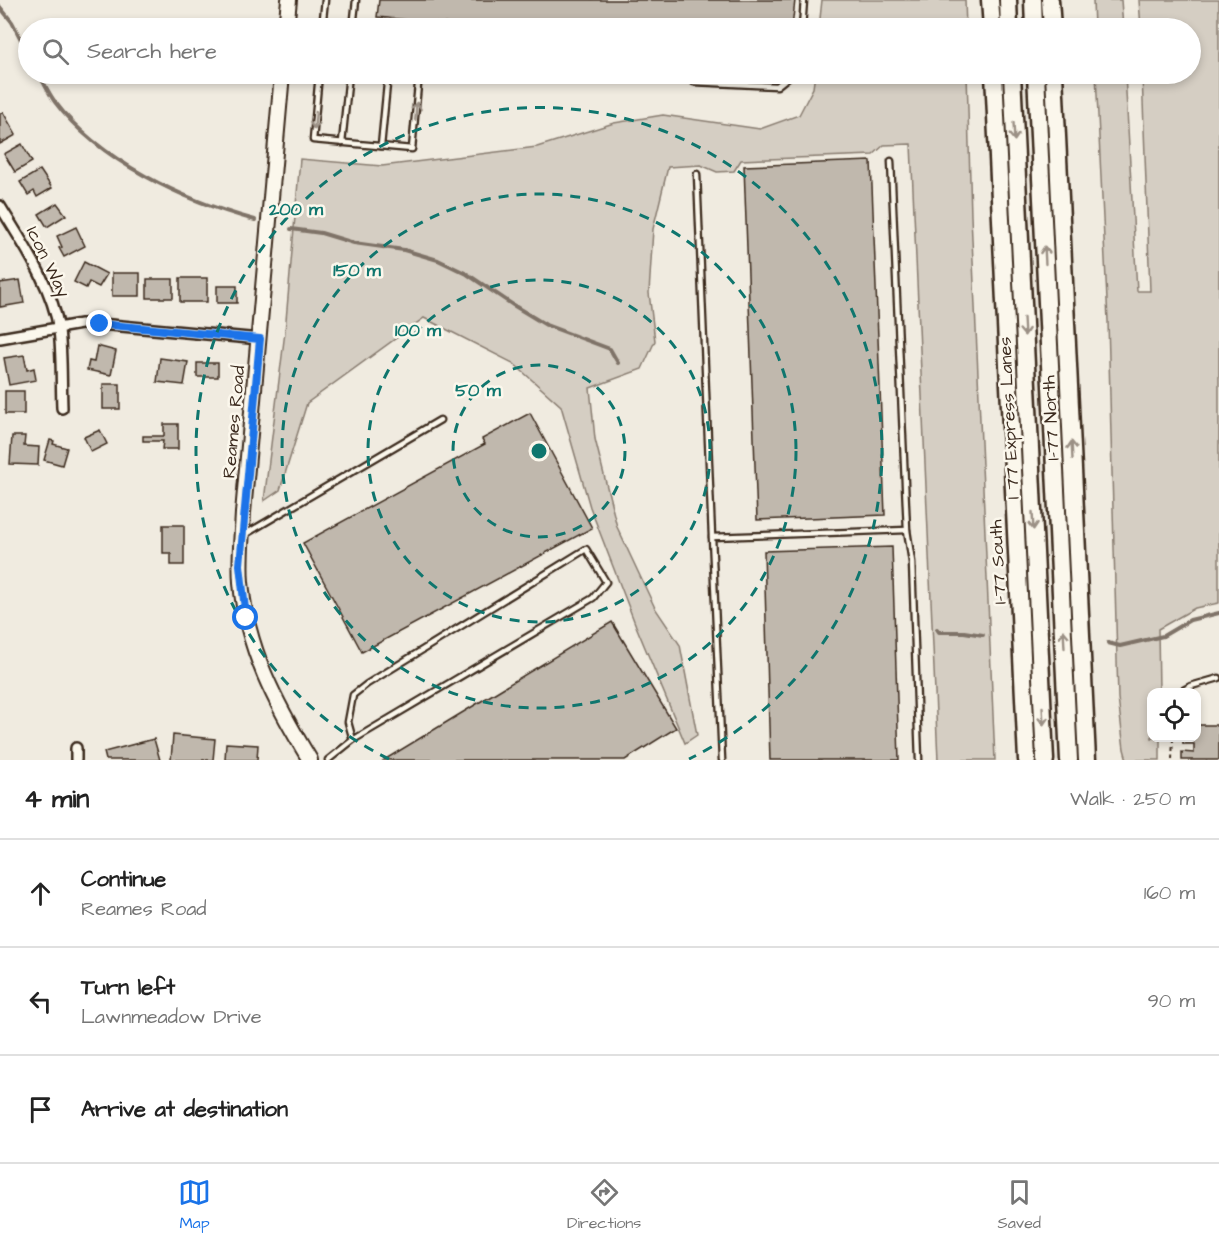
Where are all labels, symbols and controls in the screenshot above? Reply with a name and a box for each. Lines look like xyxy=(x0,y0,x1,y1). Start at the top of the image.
search box xyxy=(18,18,1201,84)
icon: search xyxy=(39,35,72,68)
text: Search here xyxy=(87,36,217,67)
one-way arrow xyxy=(411,102,422,122)
one-way arrow xyxy=(309,111,320,131)
one-way arrow xyxy=(1009,121,1020,141)
text: 200 m xyxy=(268,197,324,222)
street label: Icon Way xyxy=(19,222,76,302)
one-way arrow xyxy=(1039,246,1050,266)
text: 150 m xyxy=(333,258,382,283)
route end xyxy=(86,310,112,336)
one-way arrow xyxy=(1018,316,1029,336)
text: 100 m xyxy=(395,318,442,343)
street label: I 77 Express Lanes xyxy=(992,336,1026,500)
street label: Reames Road xyxy=(217,365,251,479)
street label: I-77 North xyxy=(1036,375,1066,461)
text: 50 m xyxy=(455,378,502,403)
one-way arrow xyxy=(1067,440,1078,460)
centre of rings xyxy=(529,441,549,461)
one-way arrow xyxy=(1028,511,1039,531)
street label: I-77 South xyxy=(983,519,1013,605)
route start xyxy=(232,604,258,630)
one-way arrow xyxy=(1058,629,1069,649)
map controls xyxy=(1147,688,1201,742)
button: locate xyxy=(1147,688,1201,742)
one-way arrow xyxy=(1037,706,1048,726)
text: 4 min xyxy=(24,781,89,817)
text: Walk · 250 m xyxy=(1070,785,1195,813)
text: Continue xyxy=(81,864,166,895)
icon: ahead xyxy=(24,877,57,910)
text: 160 m xyxy=(1144,879,1195,907)
text: Reames Road xyxy=(81,895,207,923)
text: Turn left xyxy=(81,972,175,1003)
icon: left xyxy=(24,985,57,1018)
text: 90 m xyxy=(1147,987,1195,1015)
text: Lawnmeadow Drive xyxy=(81,1003,262,1031)
icon: arrive xyxy=(24,1093,57,1126)
text: Arrive at destination xyxy=(81,1094,288,1125)
tab: Map xyxy=(178,1176,211,1234)
tab: Directions xyxy=(567,1176,641,1234)
tab: Saved xyxy=(997,1176,1041,1234)

